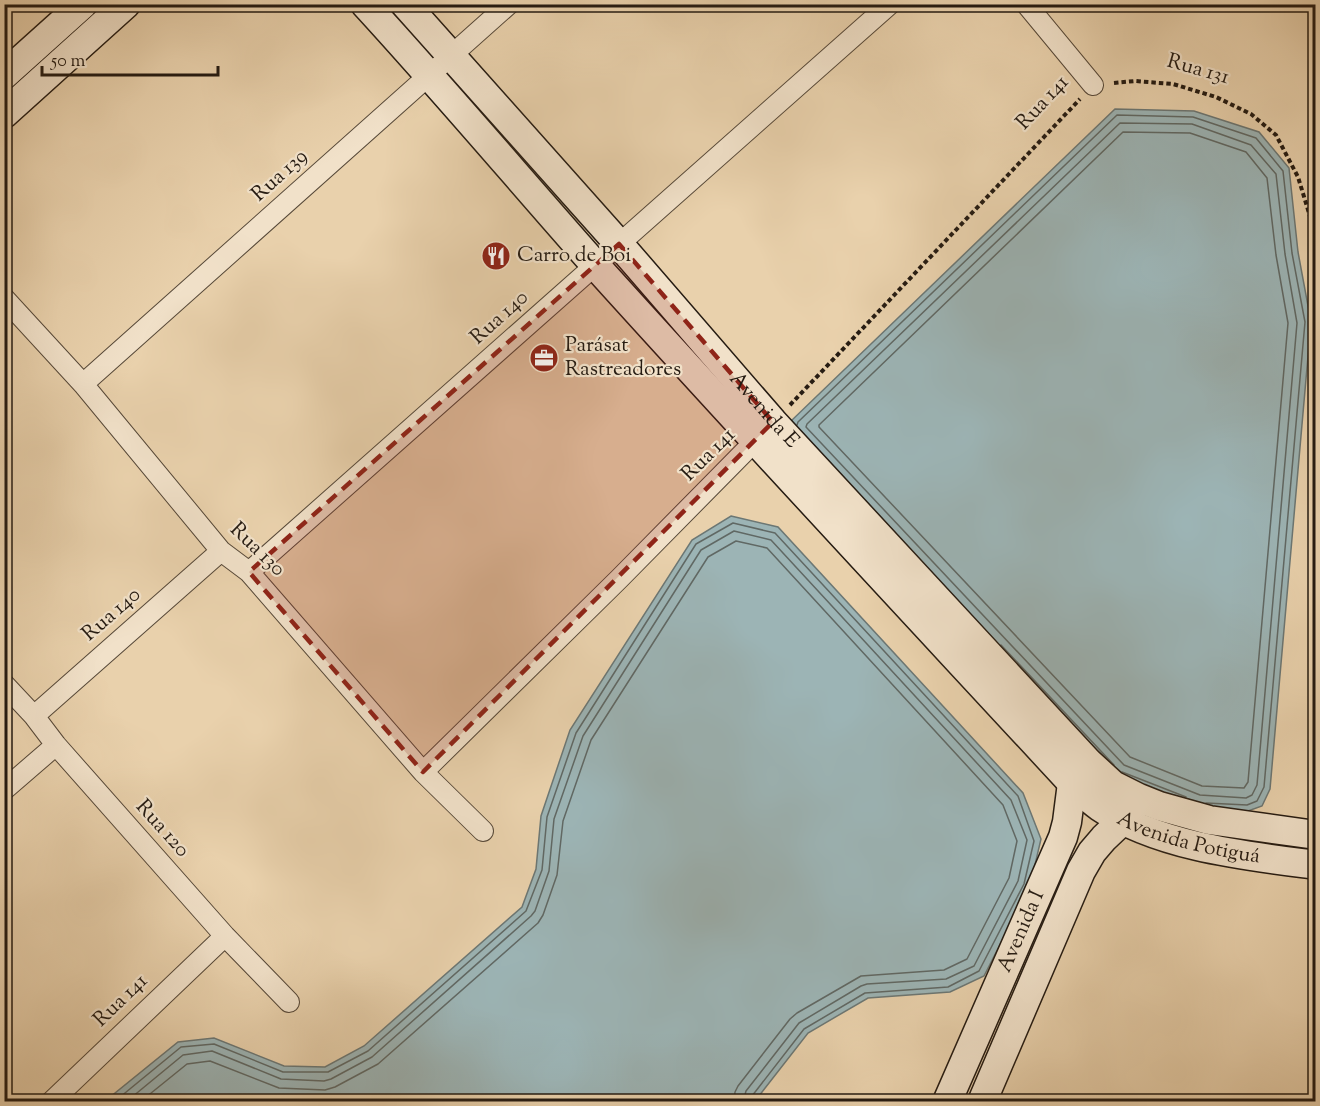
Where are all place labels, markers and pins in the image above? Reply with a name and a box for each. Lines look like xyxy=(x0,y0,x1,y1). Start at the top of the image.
restaurant icon: Carro de Boi xyxy=(480,240,512,272)
place label: Carro de Boi xyxy=(517,241,631,271)
place label: Parásat Rastreadores xyxy=(565,331,681,385)
office icon: Parásat Rastreadores xyxy=(528,342,560,374)

